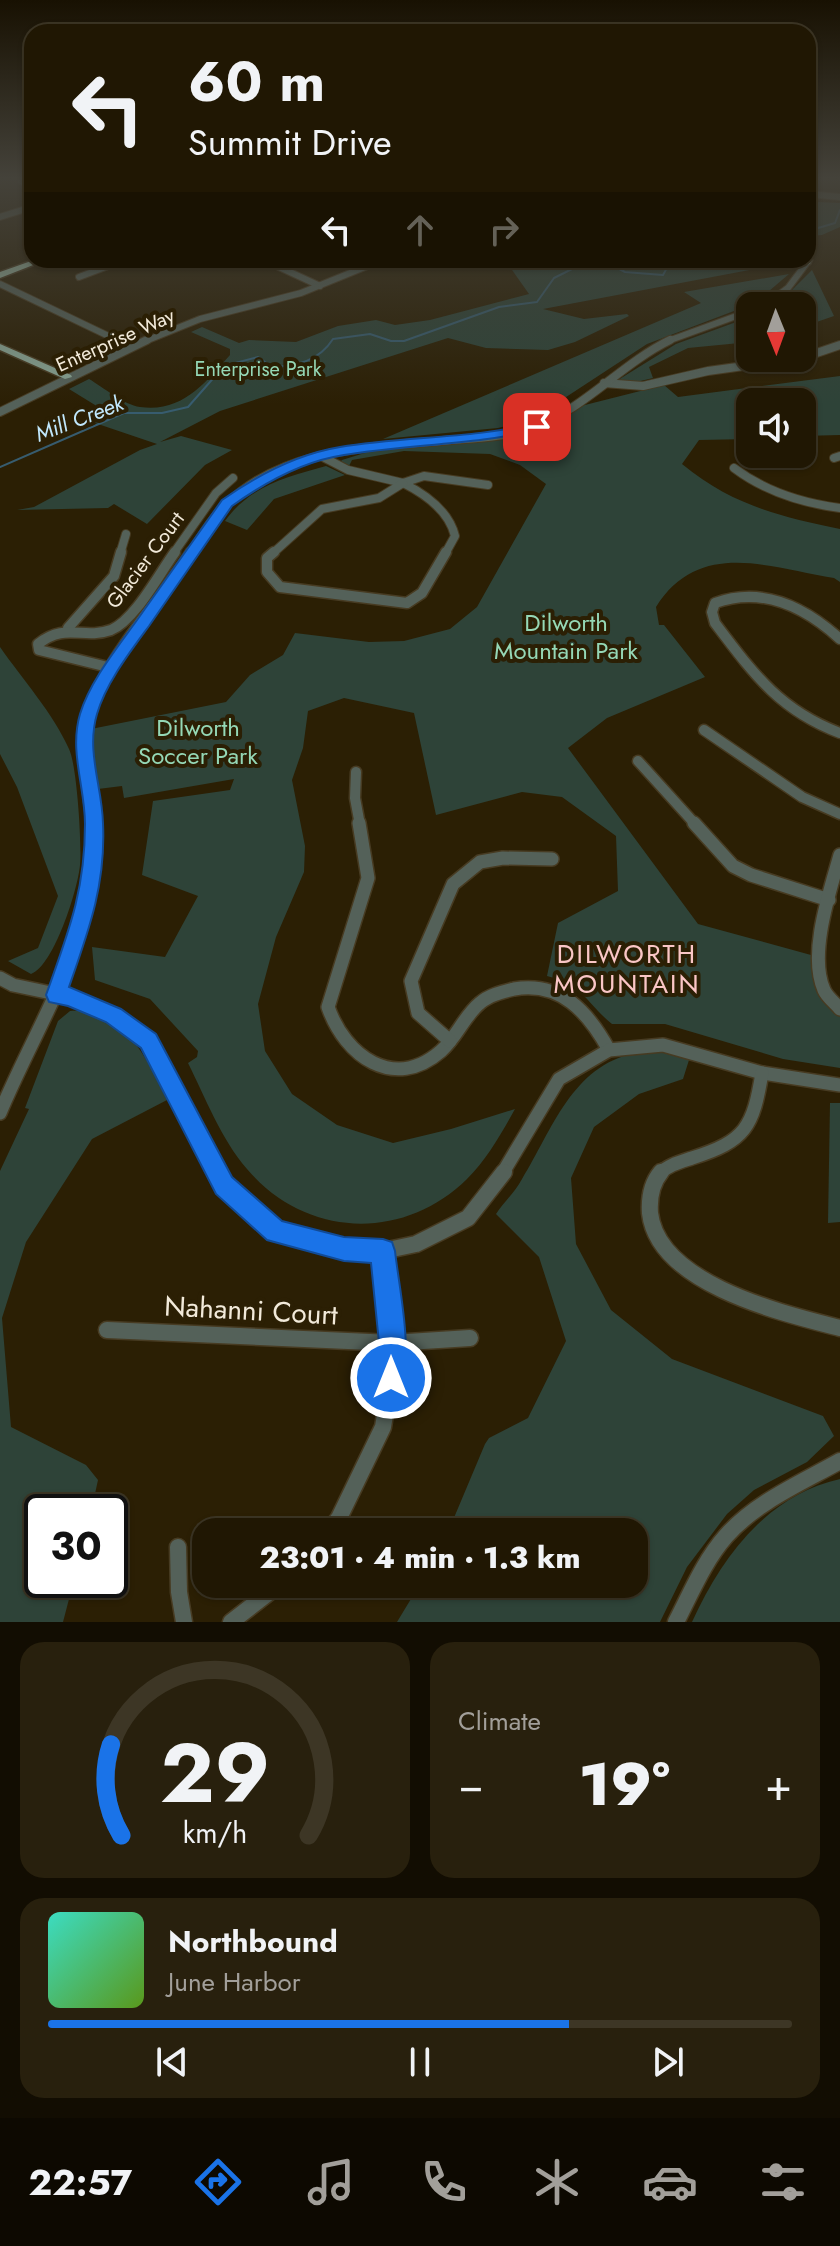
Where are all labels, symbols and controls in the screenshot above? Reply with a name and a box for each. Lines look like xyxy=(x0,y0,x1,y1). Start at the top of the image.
text: 60 m xyxy=(188,41,325,122)
icon: left xyxy=(56,56,160,160)
text: Summit Drive xyxy=(188,116,392,168)
icon: left xyxy=(314,208,358,252)
icon: ahead xyxy=(398,208,442,252)
icon: right xyxy=(482,208,526,252)
north arrow xyxy=(736,292,816,372)
map controls xyxy=(736,292,816,468)
street label: Enterprise Way xyxy=(51,301,179,380)
park label: Enterprise Park xyxy=(195,355,322,384)
water label: Mill Creek xyxy=(30,386,129,449)
button: sound xyxy=(736,388,816,468)
pin xyxy=(503,393,571,461)
icon: arrive xyxy=(515,405,559,449)
street label: Glacier Court xyxy=(99,506,192,615)
park label: Dilworth Mountain Park xyxy=(494,605,638,668)
park label: Dilworth Soccer Park xyxy=(138,710,258,773)
district label: DILWORTH MOUNTAIN xyxy=(553,935,701,1003)
street label: Nahanni Court xyxy=(163,1285,339,1336)
position arrow xyxy=(349,1336,433,1420)
speed limit sign: 30 xyxy=(24,1494,128,1598)
text: 23:01 · 4 min · 1.3 km xyxy=(259,1536,581,1579)
text: Climate xyxy=(458,1702,541,1740)
text: 29 xyxy=(160,1713,270,1833)
text: 19° xyxy=(579,1741,670,1828)
text: − xyxy=(458,1753,484,1817)
text: + xyxy=(765,1753,792,1817)
text: km/h xyxy=(183,1812,247,1854)
text: Northbound xyxy=(168,1920,338,1963)
text: June Harbor xyxy=(168,1963,301,2001)
icon: previous xyxy=(150,2040,194,2084)
icon: pause xyxy=(398,2040,442,2084)
icon: next xyxy=(646,2040,690,2084)
icon: directions xyxy=(190,2154,246,2210)
icon: music xyxy=(303,2154,359,2210)
icon: phone xyxy=(416,2154,472,2210)
icon: climate xyxy=(529,2154,585,2210)
icon: car xyxy=(642,2154,698,2210)
icon: filters xyxy=(755,2154,811,2210)
text: 22:57 xyxy=(29,2156,132,2208)

